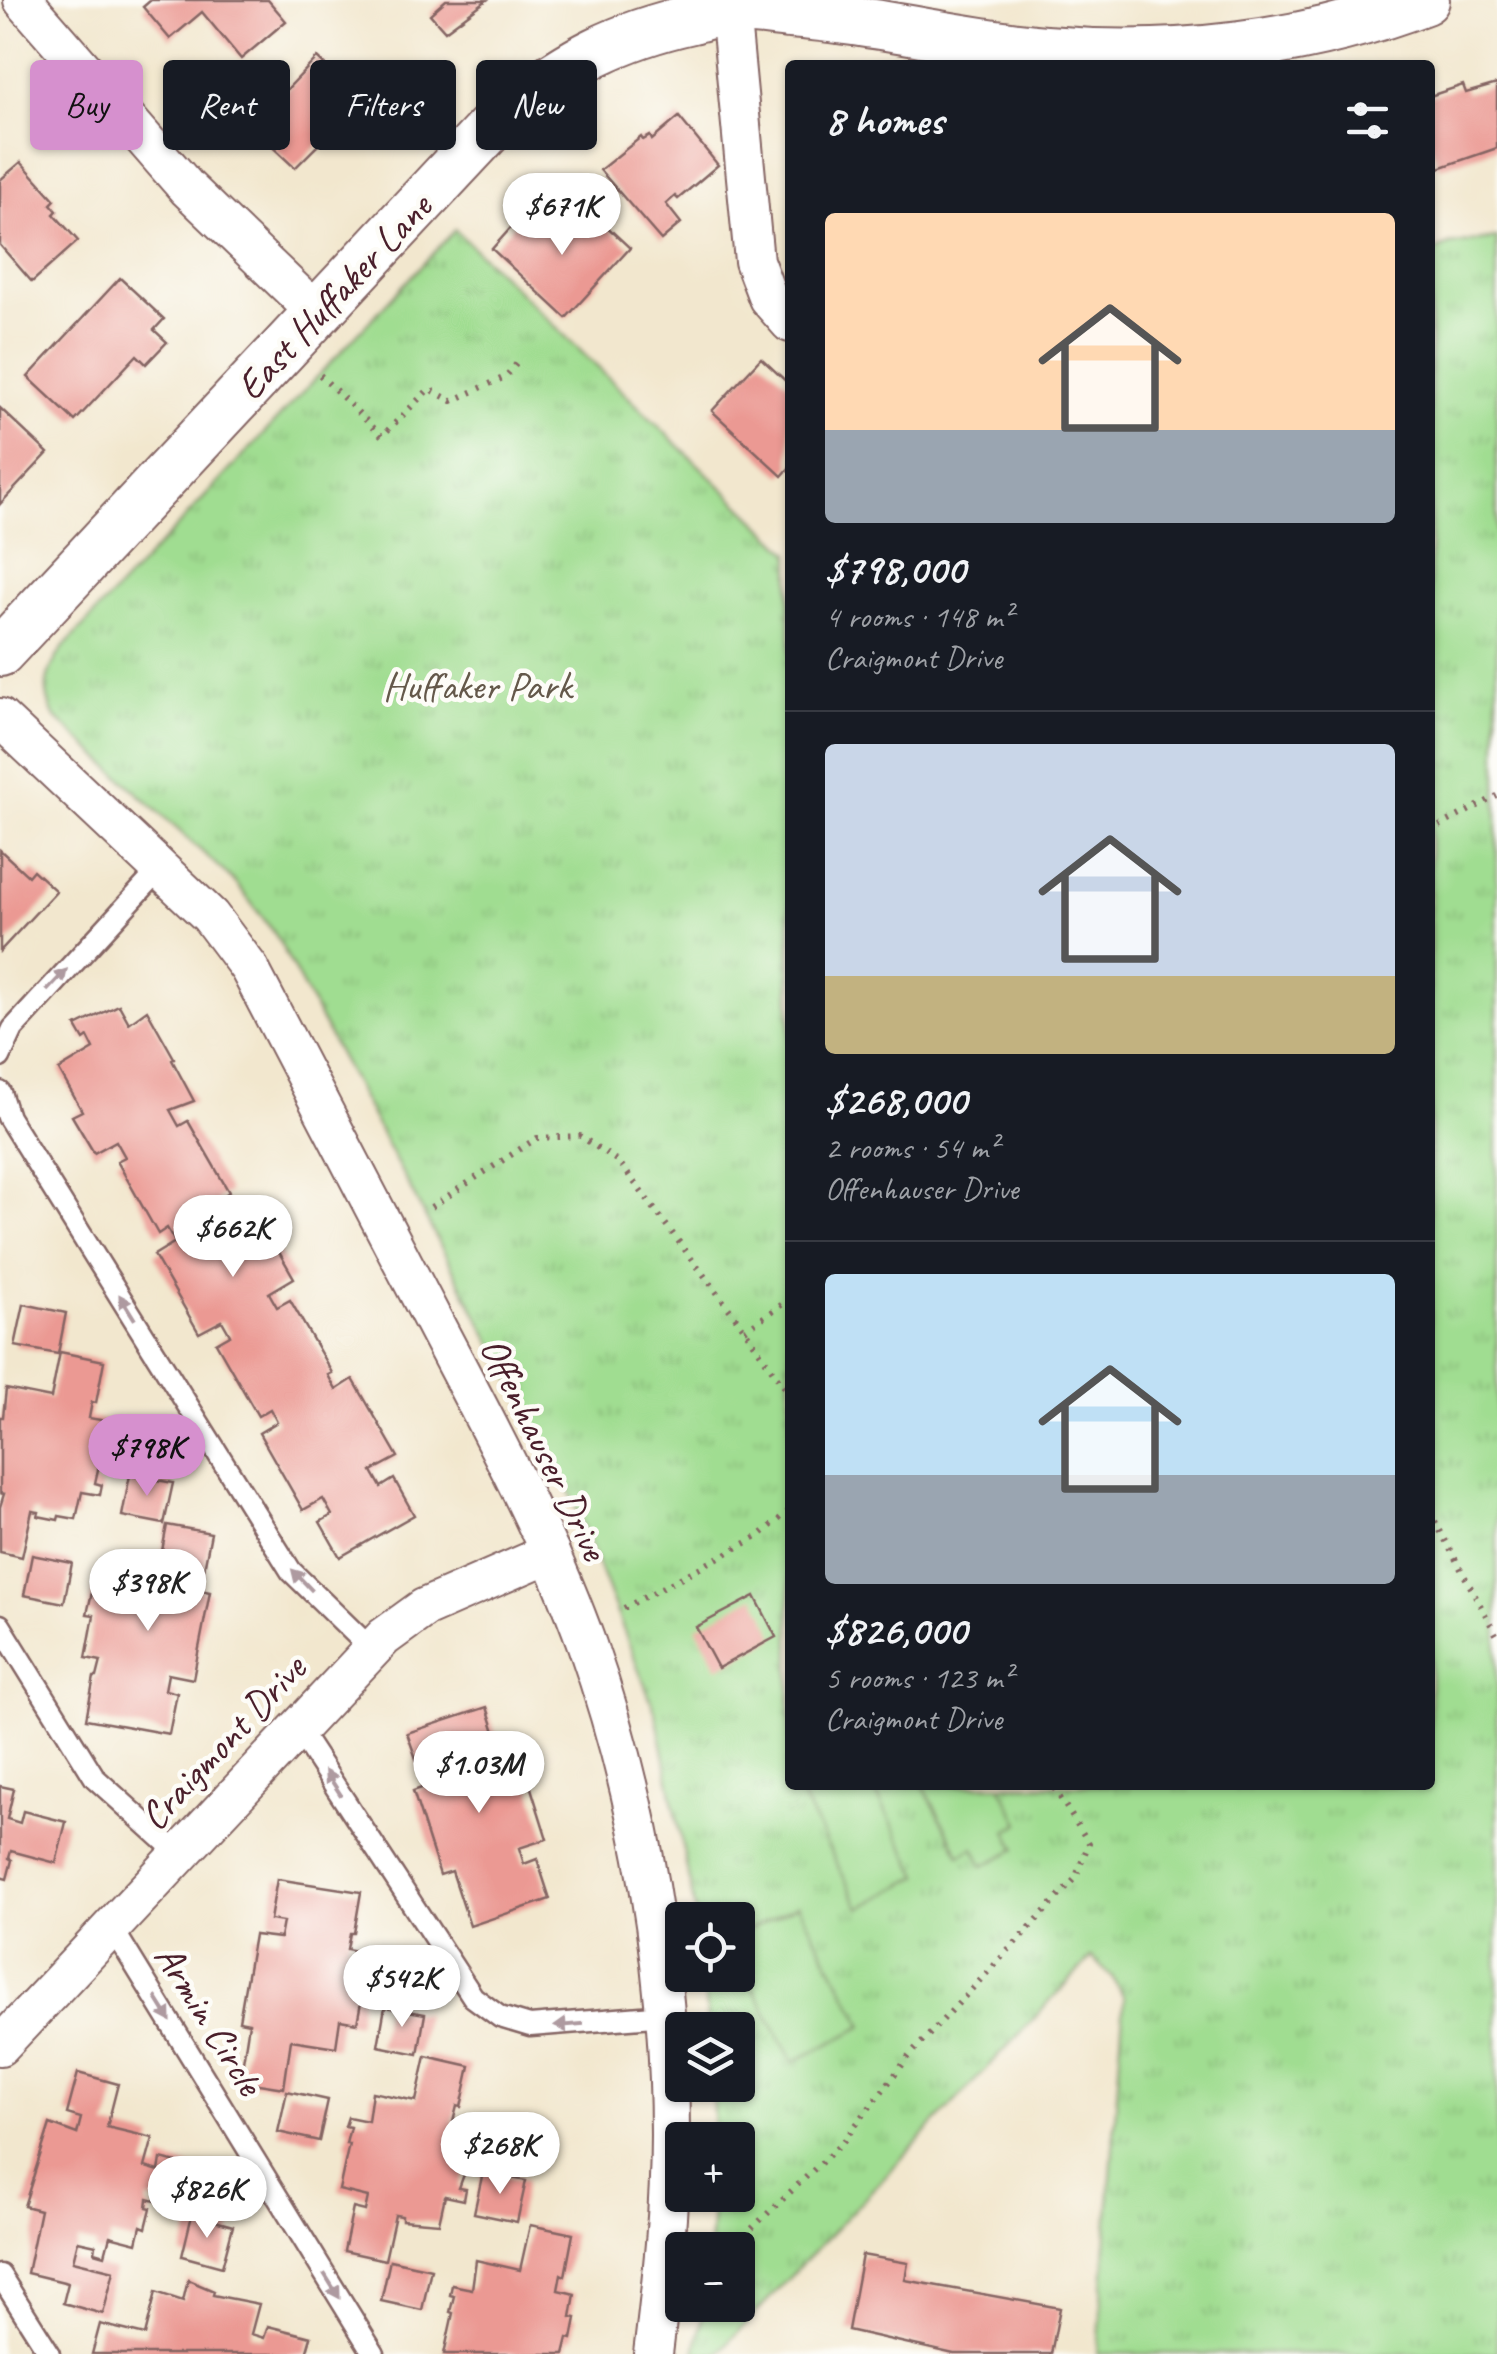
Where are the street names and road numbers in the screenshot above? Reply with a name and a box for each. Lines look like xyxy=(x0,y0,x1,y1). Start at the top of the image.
street label: East Huffaker Lane xyxy=(225,181,444,411)
street label: Offenhauser Drive xyxy=(469,1329,621,1571)
street label: Craigmont Drive xyxy=(129,1643,319,1841)
street label: Armin Circle xyxy=(143,1935,277,2107)

